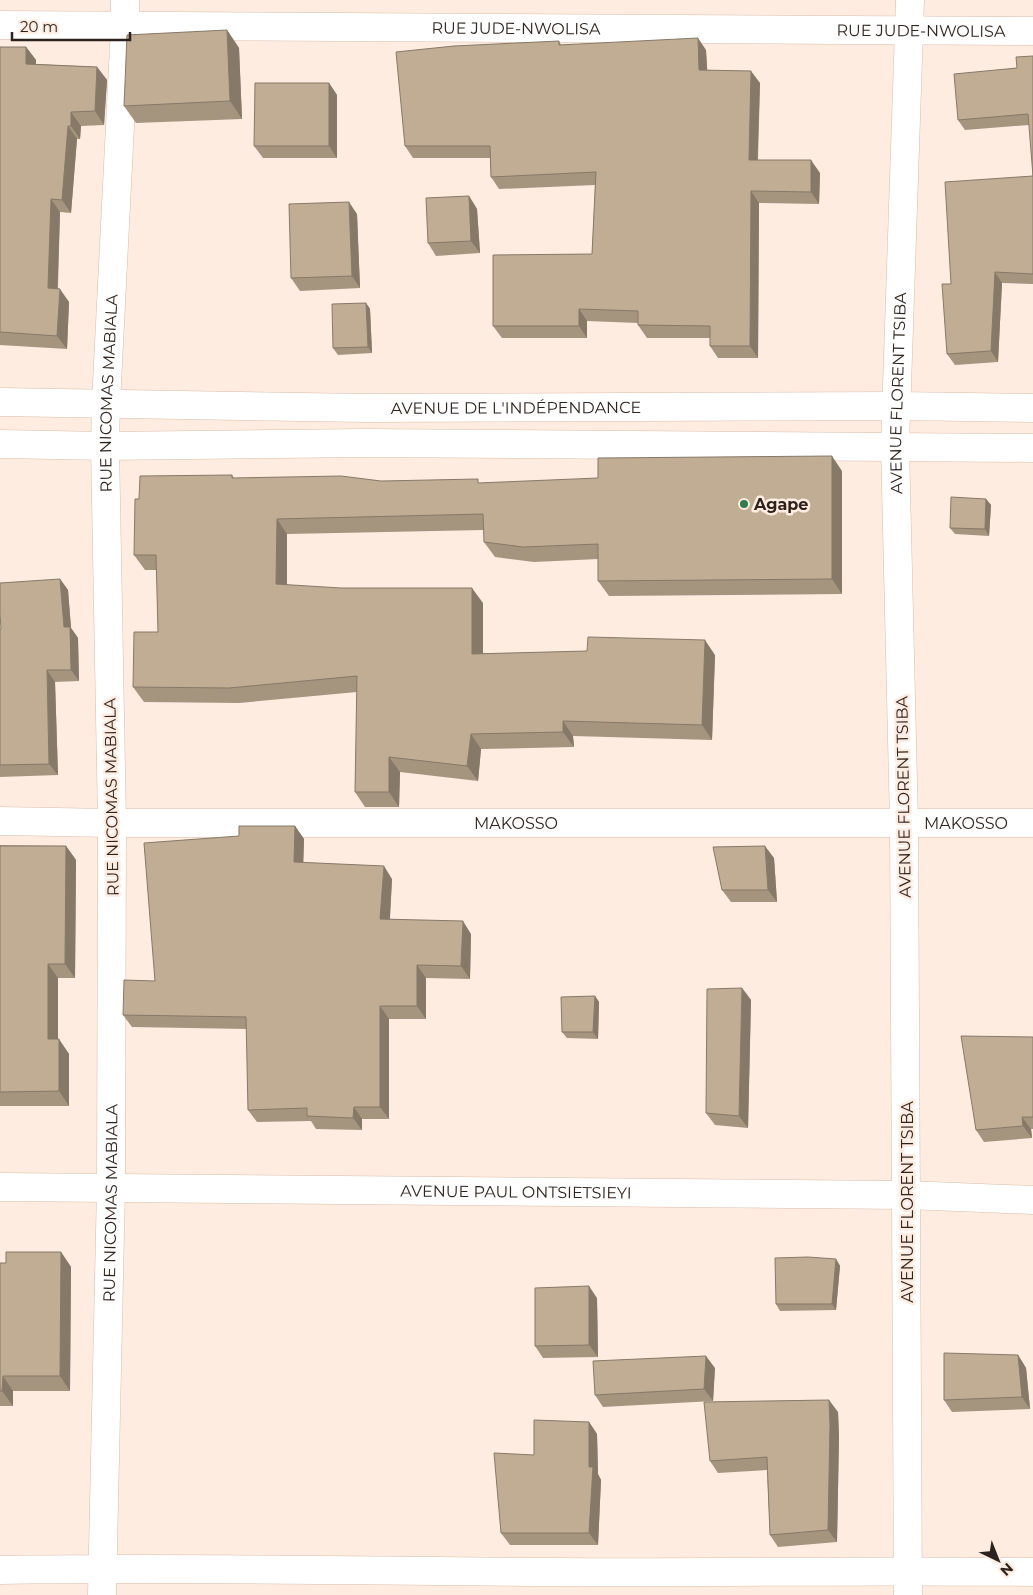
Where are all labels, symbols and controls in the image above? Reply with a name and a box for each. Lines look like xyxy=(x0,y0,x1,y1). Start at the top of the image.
scale bar xyxy=(12,10,130,42)
text: 20 m xyxy=(20,17,58,36)
street label: RUE JUDE-NWOLISA xyxy=(431,19,601,38)
street label: RUE JUDE-NWOLISA xyxy=(836,21,1006,41)
street label: AVENUE FLORENT TSIBA xyxy=(886,291,910,494)
street label: RUE NICOMAS MABIALA xyxy=(96,293,122,492)
street label: AVENUE DE L'INDÉPENDANCE xyxy=(391,398,641,418)
place label: Agape xyxy=(753,495,808,514)
marker: Agape xyxy=(738,498,750,510)
street label: AVENUE FLORENT TSIBA xyxy=(892,695,915,898)
street label: RUE NICOMAS MABIALA xyxy=(100,697,123,896)
street label: MAKOSSO xyxy=(474,814,558,833)
street label: MAKOSSO xyxy=(924,814,1008,833)
street label: AVENUE FLORENT TSIBA xyxy=(898,1101,917,1303)
street label: RUE NICOMAS MABIALA xyxy=(99,1103,121,1302)
street label: AVENUE PAUL ONTSIETSIEYI xyxy=(400,1182,632,1203)
north arrow xyxy=(973,1535,1023,1585)
text: N xyxy=(997,1559,1017,1580)

